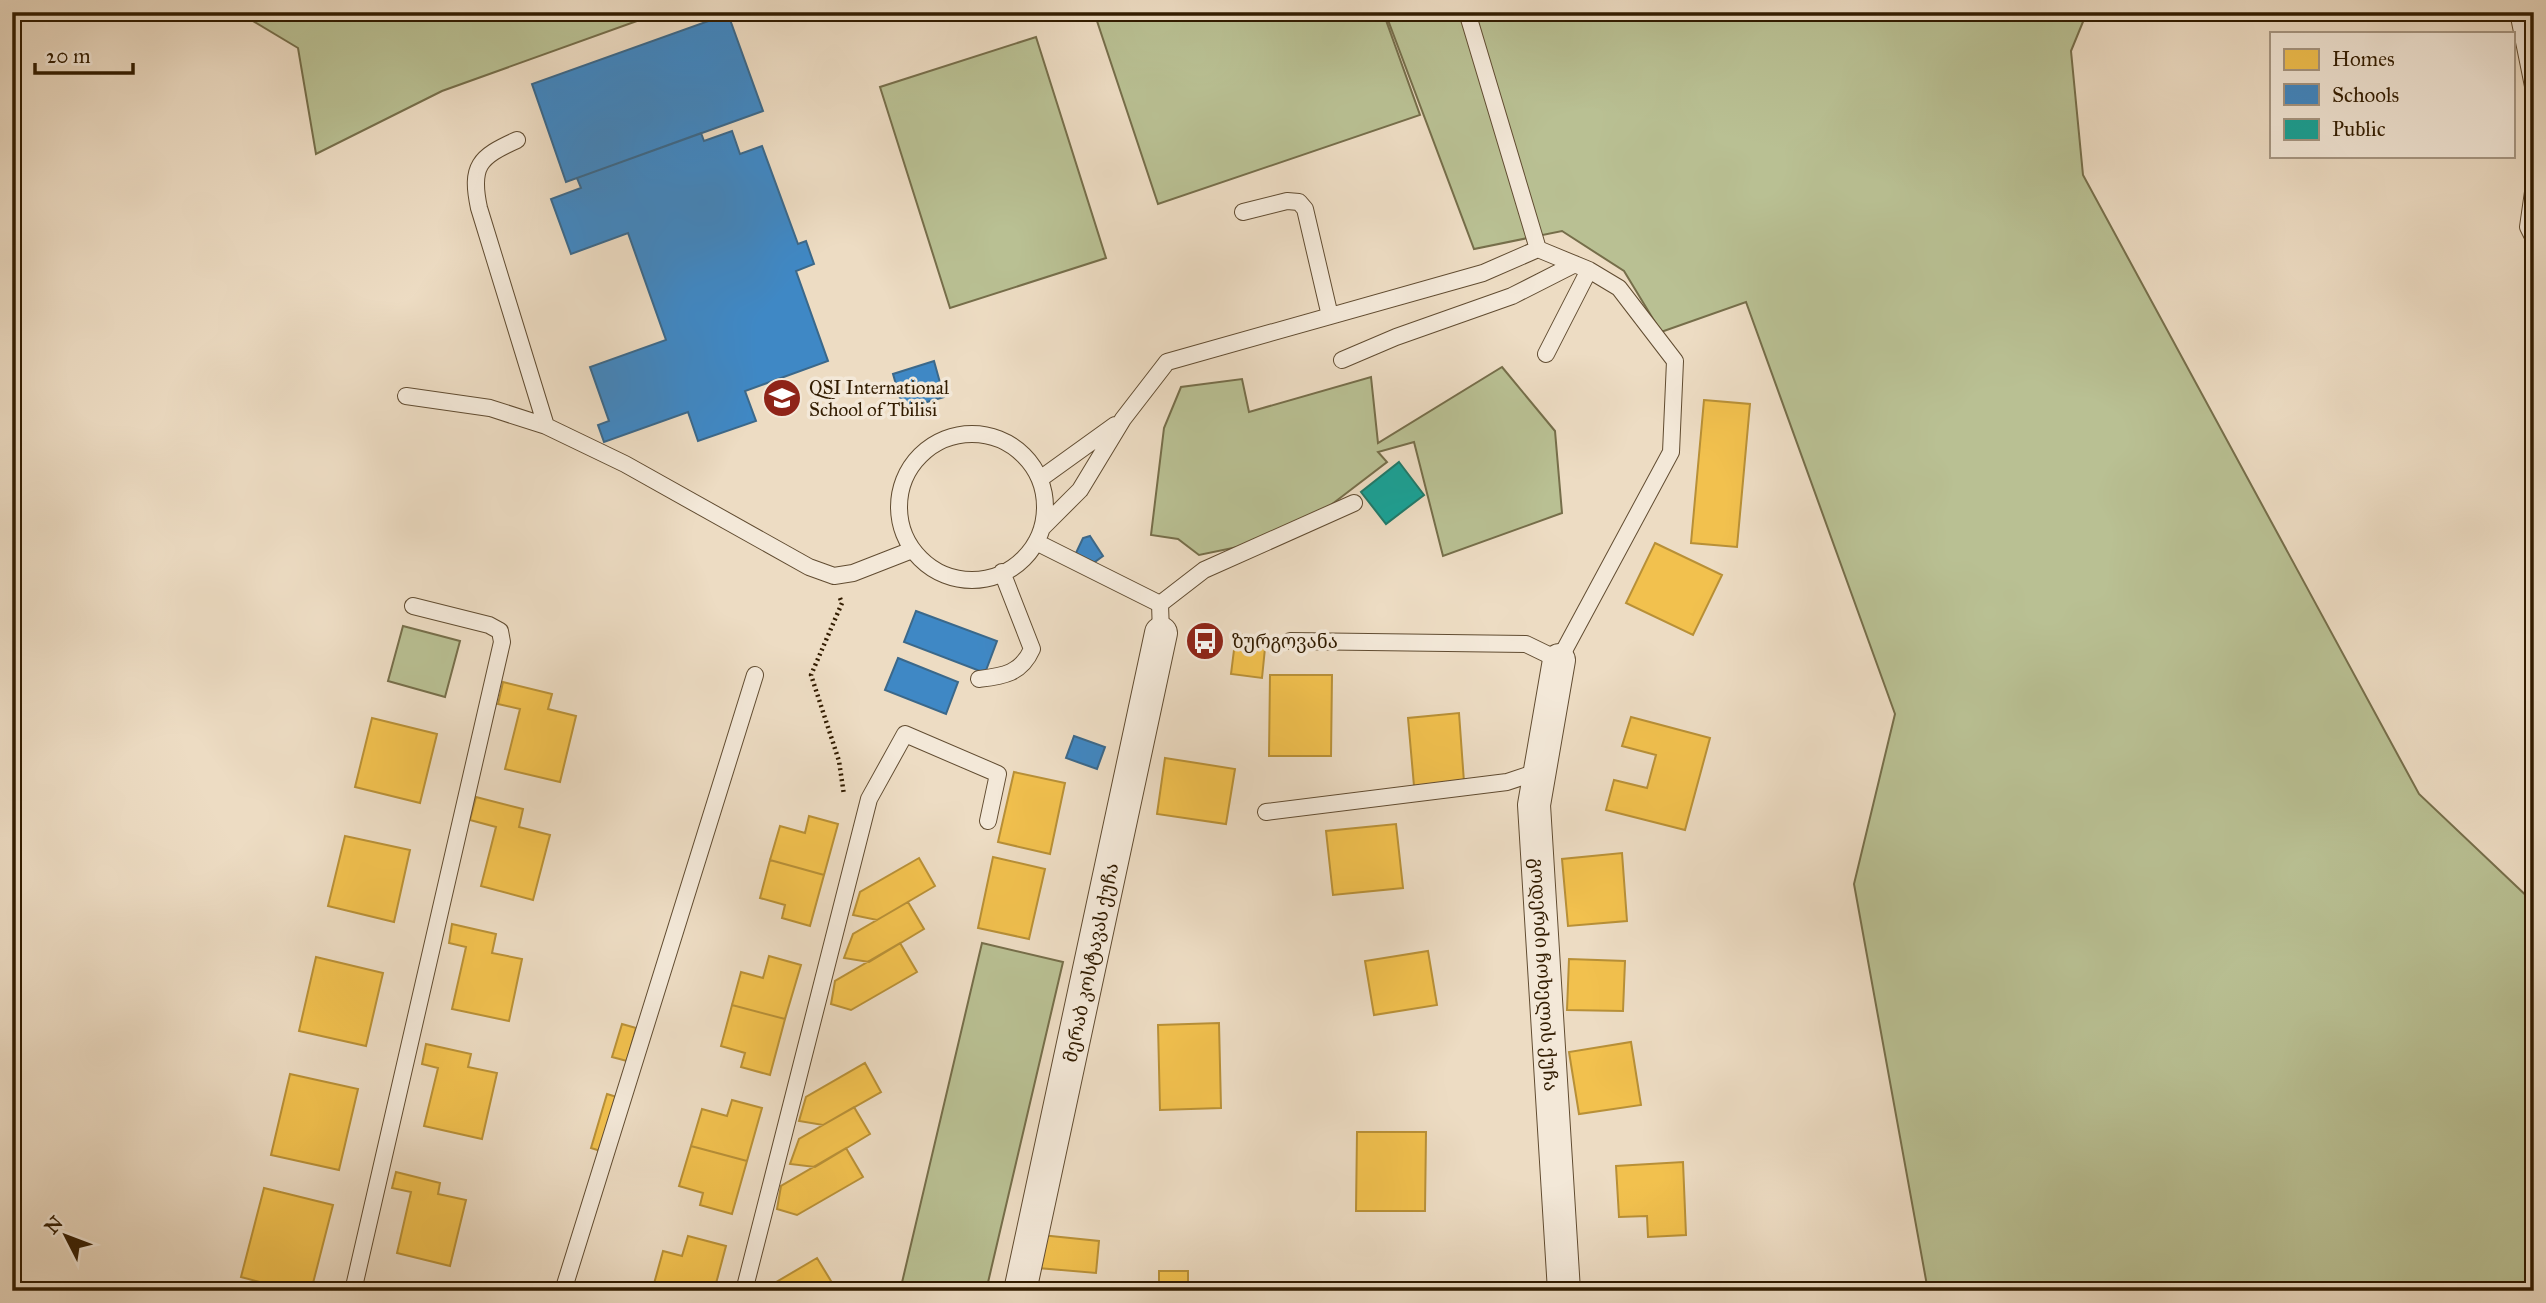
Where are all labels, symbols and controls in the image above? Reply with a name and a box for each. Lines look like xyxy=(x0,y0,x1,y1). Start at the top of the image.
scale bar xyxy=(35,32,133,76)
legend xyxy=(2270,32,2514,158)
text: 20 m xyxy=(46,43,91,69)
text: Homes xyxy=(2332,46,2395,72)
text: Schools xyxy=(2332,82,2399,108)
text: Public xyxy=(2332,116,2386,142)
place label: QSI International School of Tbilisi xyxy=(809,376,950,421)
school or university icon: QSI International School of Tbilisi xyxy=(761,377,803,419)
bus stop icon: ზურგოვანა xyxy=(1184,620,1226,662)
place label: ზურგოვანა xyxy=(1232,630,1338,653)
street label: გოდერძი ჩოხელის ქუჩა xyxy=(1526,857,1563,1092)
street label: მერაბ კოსტავას ქუჩა xyxy=(1058,861,1123,1064)
north arrow xyxy=(32,1202,102,1272)
text: N xyxy=(40,1211,68,1239)

